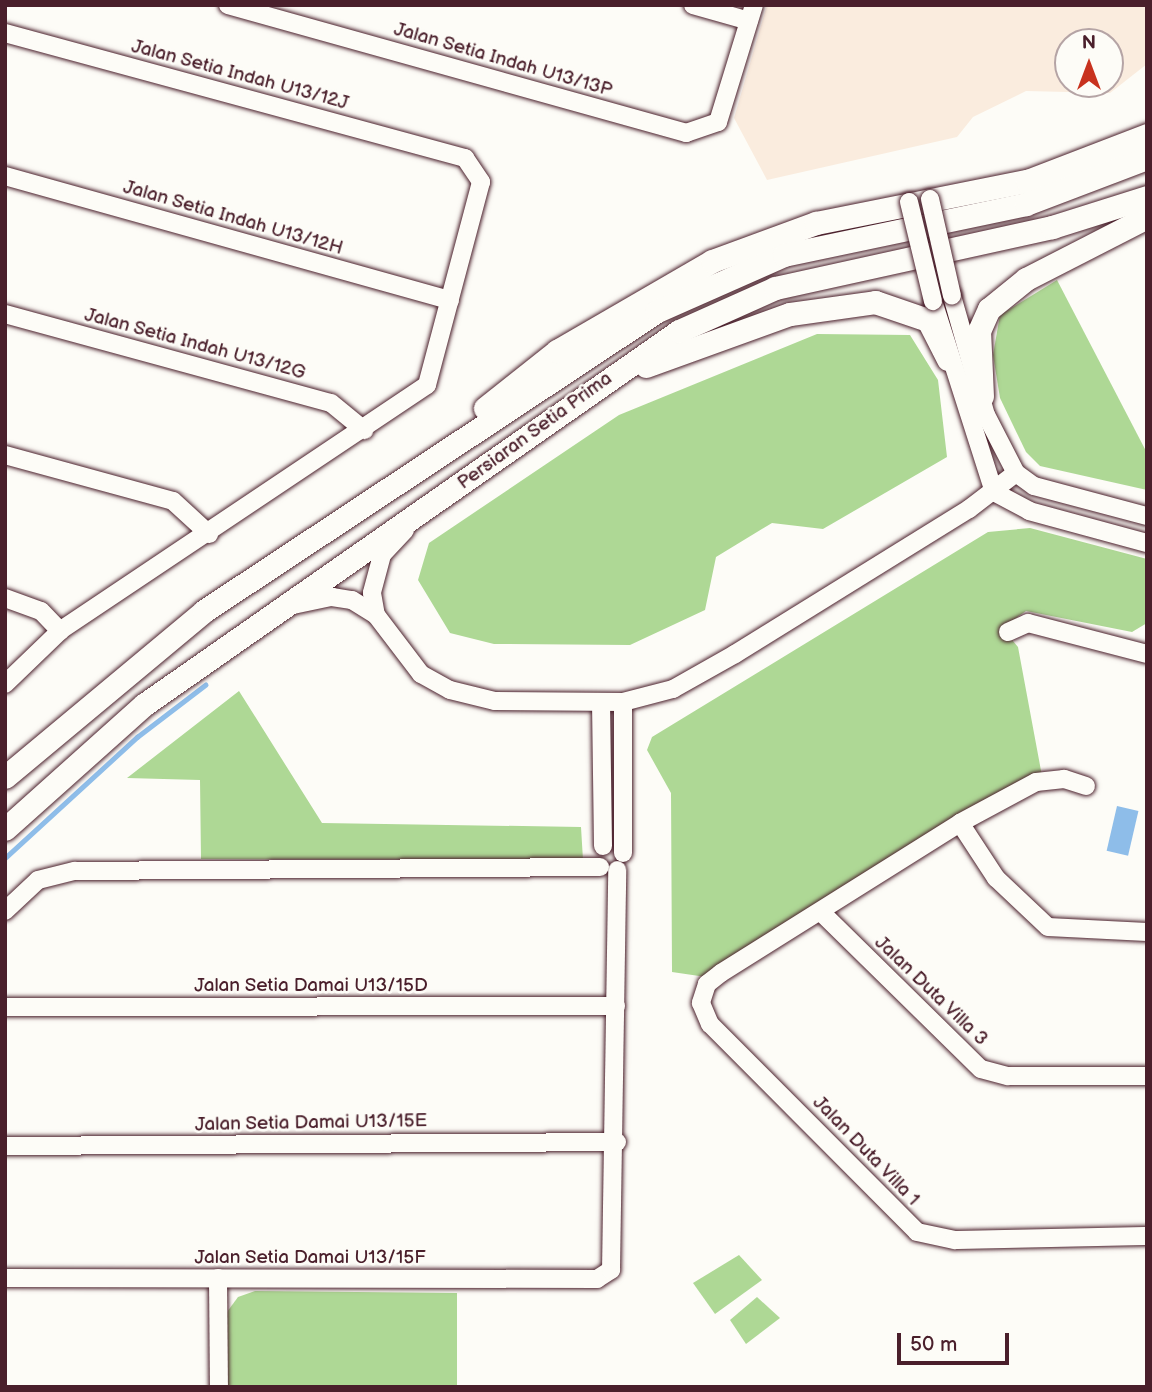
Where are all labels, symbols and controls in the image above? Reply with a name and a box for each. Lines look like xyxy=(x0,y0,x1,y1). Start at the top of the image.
street label: Jalan Setia Indah U13/13P xyxy=(391,18,615,102)
north arrow xyxy=(1054,28,1124,98)
text: N xyxy=(1082,32,1096,55)
street label: Jalan Setia Indah U13/12J xyxy=(129,35,351,115)
street label: Jalan Setia Indah U13/12H xyxy=(120,176,346,260)
street label: Jalan Setia Indah U13/12G xyxy=(82,303,308,385)
street label: Persiaran Setia Prima xyxy=(453,367,617,495)
street label: Jalan Duta Villa 3 xyxy=(870,931,992,1051)
street label: Jalan Setia Damai U13/15D xyxy=(194,975,428,997)
street label: Jalan Duta Villa 1 xyxy=(808,1091,924,1211)
street label: Jalan Setia Damai U13/15E xyxy=(195,1110,427,1136)
street label: Jalan Setia Damai U13/15F xyxy=(194,1247,426,1269)
scale bar xyxy=(900,1318,1012,1362)
text: 50 m xyxy=(910,1332,957,1357)

